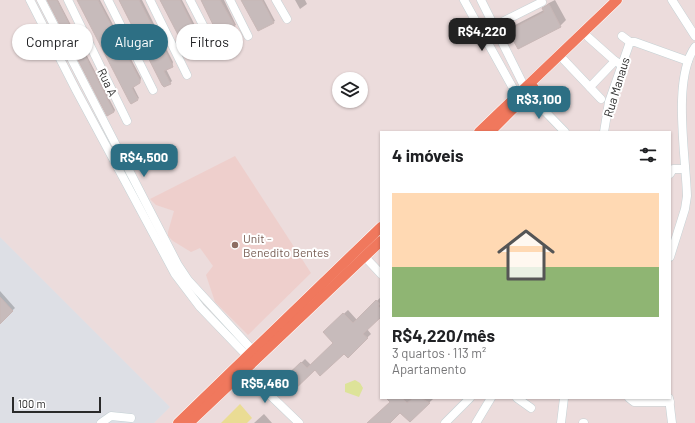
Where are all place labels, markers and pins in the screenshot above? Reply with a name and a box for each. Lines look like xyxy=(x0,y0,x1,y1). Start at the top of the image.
pin: R$4,220 xyxy=(445,18,519,52)
pin: R$3,100 xyxy=(502,86,576,120)
pin: R$4,500 xyxy=(107,144,181,178)
place label: Unit - Benedito Bentes xyxy=(243,231,329,259)
marker: Unit - Benedito Bentes xyxy=(230,240,240,250)
pin: R$5,460 xyxy=(228,370,302,404)

